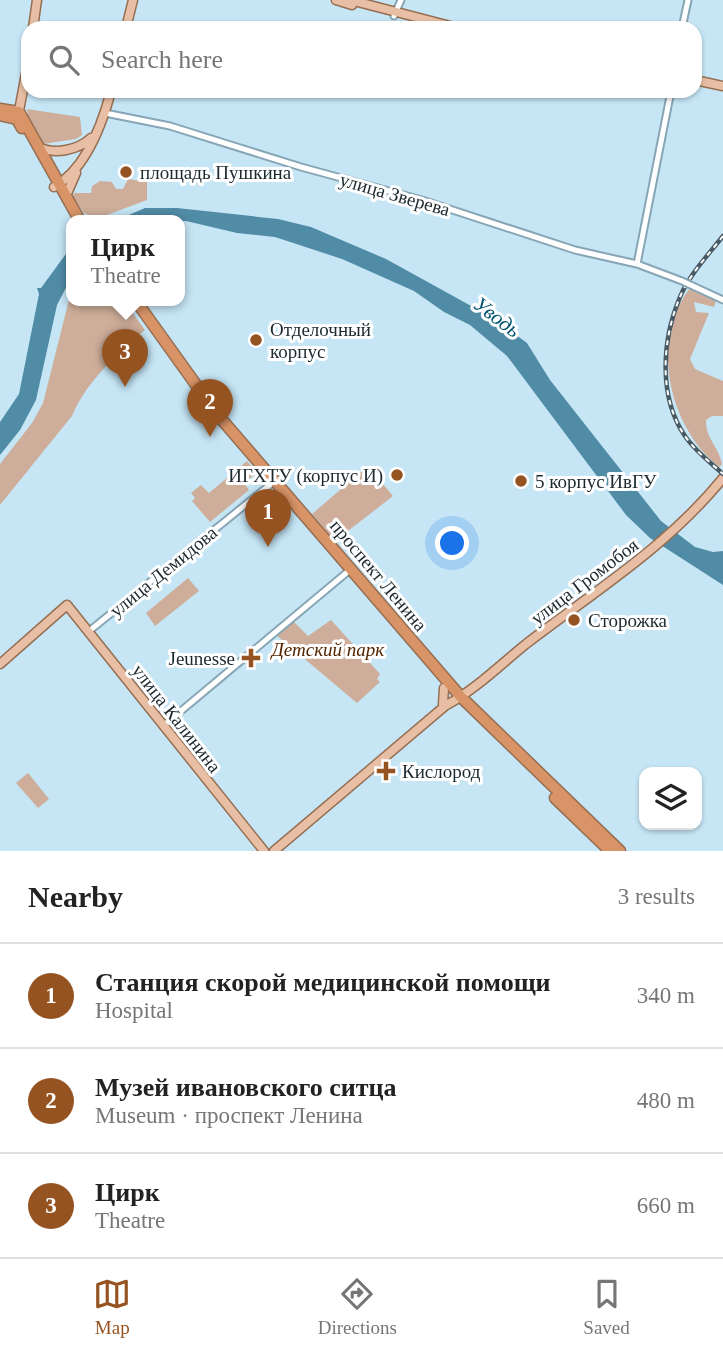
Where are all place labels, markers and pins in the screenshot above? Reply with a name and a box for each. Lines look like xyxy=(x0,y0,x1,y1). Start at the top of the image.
place label: площадь Пушкина xyxy=(140,162,292,183)
marker: площадь Пушкина xyxy=(118,164,134,180)
place label: Отделочный корпус xyxy=(270,319,371,362)
pin: 3 xyxy=(102,329,148,387)
marker: Отделочный корпус xyxy=(248,332,264,348)
pin: 2 xyxy=(187,379,233,437)
place label: ИГХТУ (корпус И) xyxy=(228,465,383,487)
marker: ИГХТУ (корпус И) xyxy=(389,467,405,483)
place label: 5 корпус ИвГУ xyxy=(535,471,657,492)
marker: 5 корпус ИвГУ xyxy=(513,473,529,489)
pin: 1 xyxy=(245,489,291,547)
place label: Сторожка xyxy=(588,610,668,631)
marker: Сторожка xyxy=(566,612,582,628)
place label: Jeunesse xyxy=(169,648,235,669)
marker: Jeunesse xyxy=(241,648,261,668)
marker: Кислород xyxy=(376,761,396,781)
place label: Кислород xyxy=(402,761,481,782)

